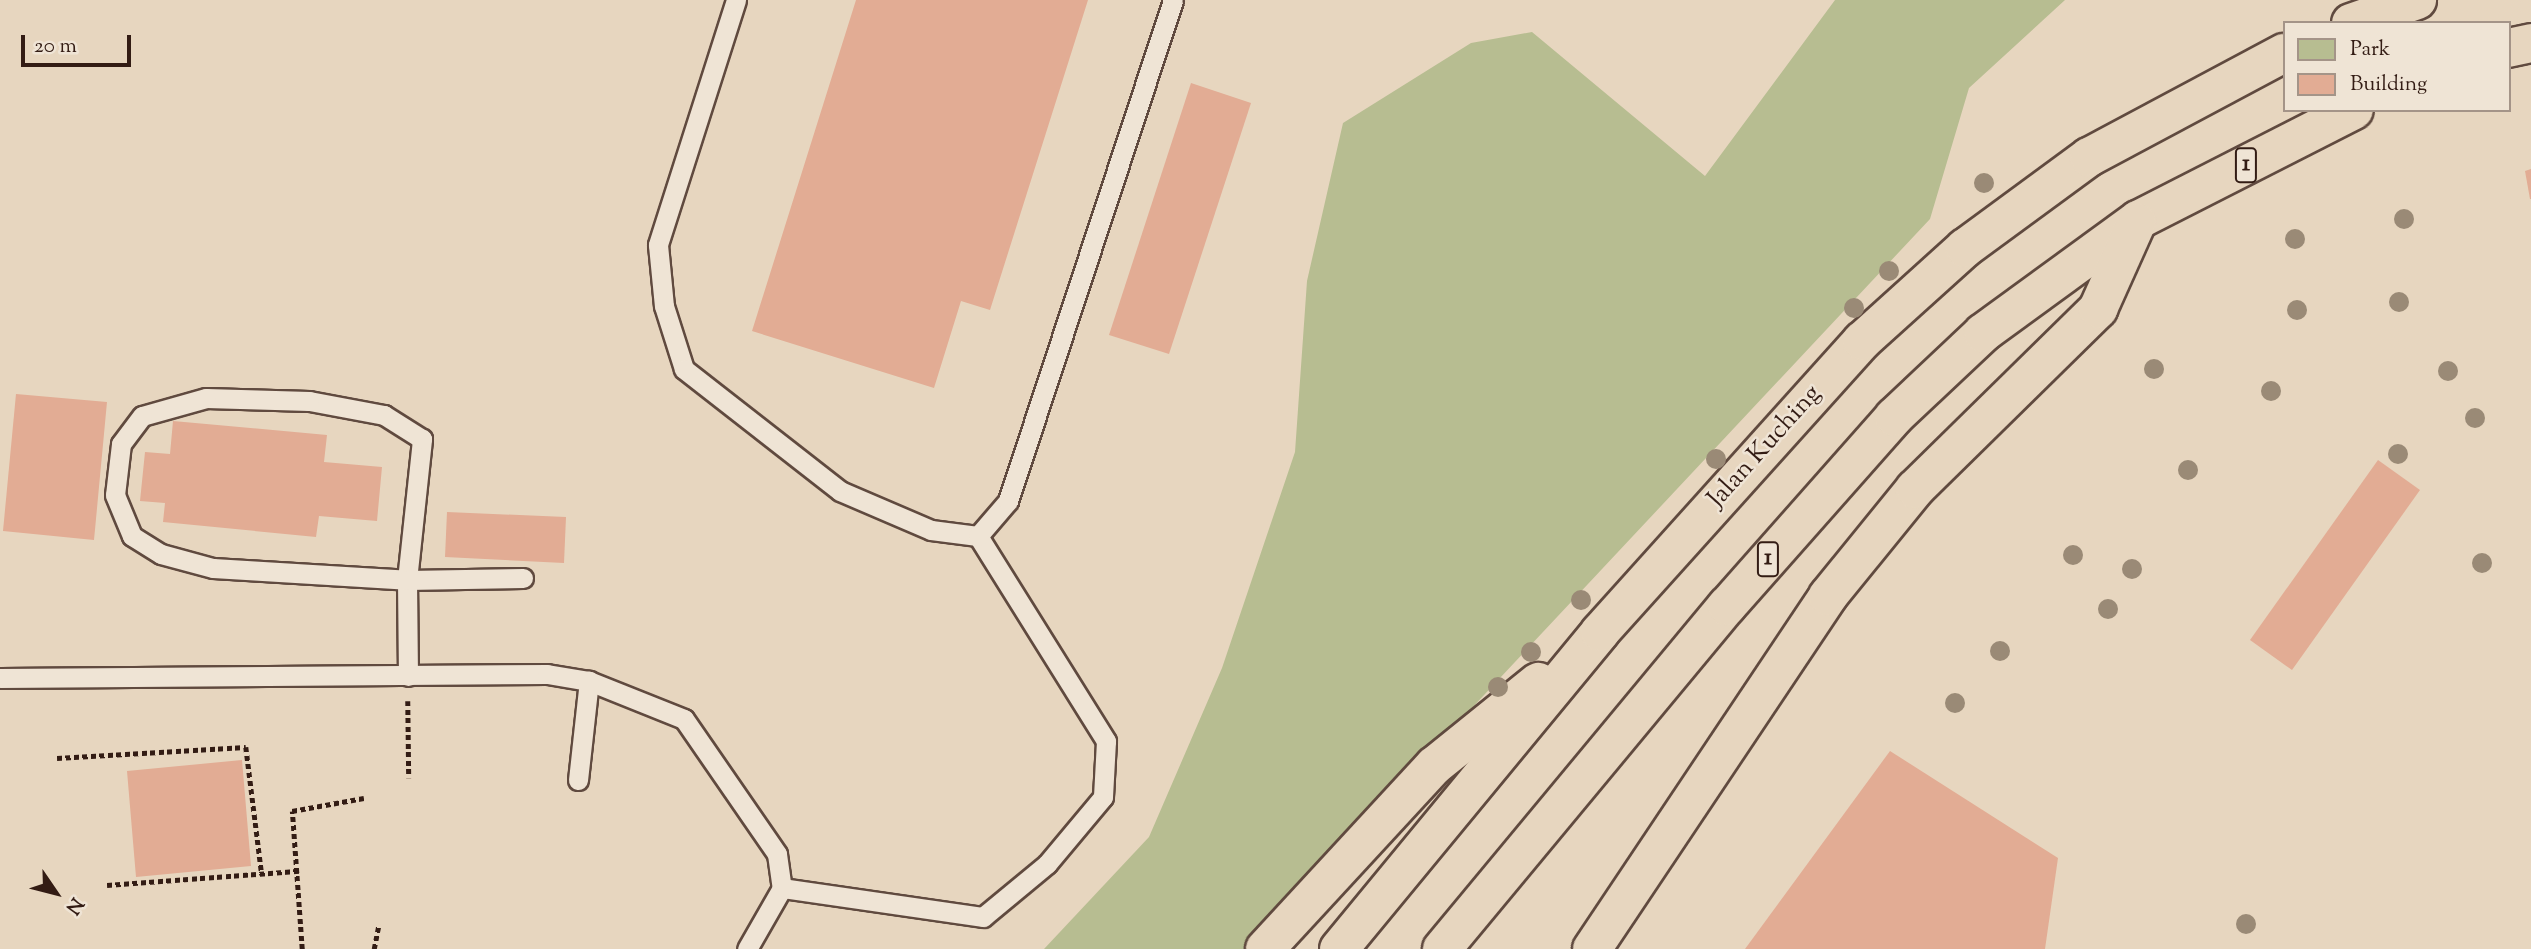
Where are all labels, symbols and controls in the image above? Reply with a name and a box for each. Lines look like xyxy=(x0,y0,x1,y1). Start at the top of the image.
scale bar xyxy=(24,21,135,65)
legend xyxy=(2282,21,2510,112)
text: 20 m xyxy=(34,32,77,62)
text: Park xyxy=(2350,35,2390,65)
text: Building xyxy=(2350,70,2427,100)
road number: 1 xyxy=(2234,145,2258,186)
street label: Jalan Kuching xyxy=(1702,379,1828,515)
road number: 1 xyxy=(1756,538,1780,580)
north arrow xyxy=(21,858,91,928)
text: N xyxy=(58,891,89,919)

